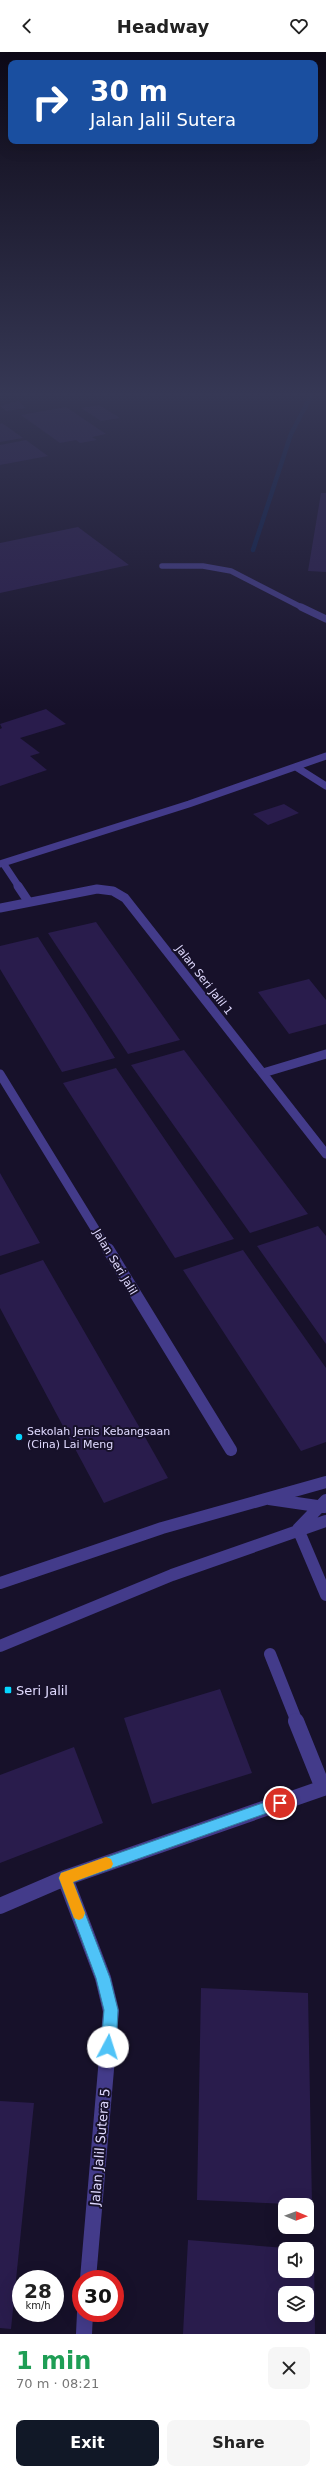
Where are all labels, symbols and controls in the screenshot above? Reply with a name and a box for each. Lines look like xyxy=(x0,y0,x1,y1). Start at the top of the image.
icon: back xyxy=(16,15,38,37)
icon: heart xyxy=(288,15,310,37)
text: Headway xyxy=(117,16,209,37)
text: 30 m xyxy=(90,75,168,108)
icon: right xyxy=(24,76,76,128)
text: Jalan Jalil Sutera xyxy=(90,109,236,130)
street label: Jalan Seri Jalil 1 xyxy=(172,942,235,1017)
street label: Jalan Seri Jalil xyxy=(90,1226,140,1297)
place label: Sekolah Jenis Kebangsaan (Cina) Lai Meng xyxy=(27,1425,170,1451)
marker: Sekolah Jenis Kebangsaan (Cina) Lai Meng xyxy=(14,1432,24,1442)
place label: Seri Jalil xyxy=(16,1683,68,1698)
marker: Seri Jalil xyxy=(3,1685,13,1695)
pin xyxy=(263,1786,297,1820)
icon: arrive xyxy=(269,1792,291,1814)
position arrow xyxy=(87,2026,129,2068)
street label: Jalan Jalil Sutera 5 xyxy=(87,2088,113,2207)
north arrow xyxy=(278,2198,314,2234)
map controls xyxy=(278,2198,314,2322)
button: sound xyxy=(278,2242,314,2278)
speed limit sign: 30 xyxy=(72,2270,124,2322)
text: 28 xyxy=(24,2279,52,2303)
button: layers xyxy=(278,2286,314,2322)
text: km/h xyxy=(25,2300,51,2311)
text: 1 min xyxy=(16,2347,91,2375)
button: close xyxy=(268,2347,310,2389)
text: 70 m · 08:21 xyxy=(16,2376,99,2391)
button: Exit xyxy=(16,2420,159,2466)
button: Share xyxy=(167,2420,310,2466)

